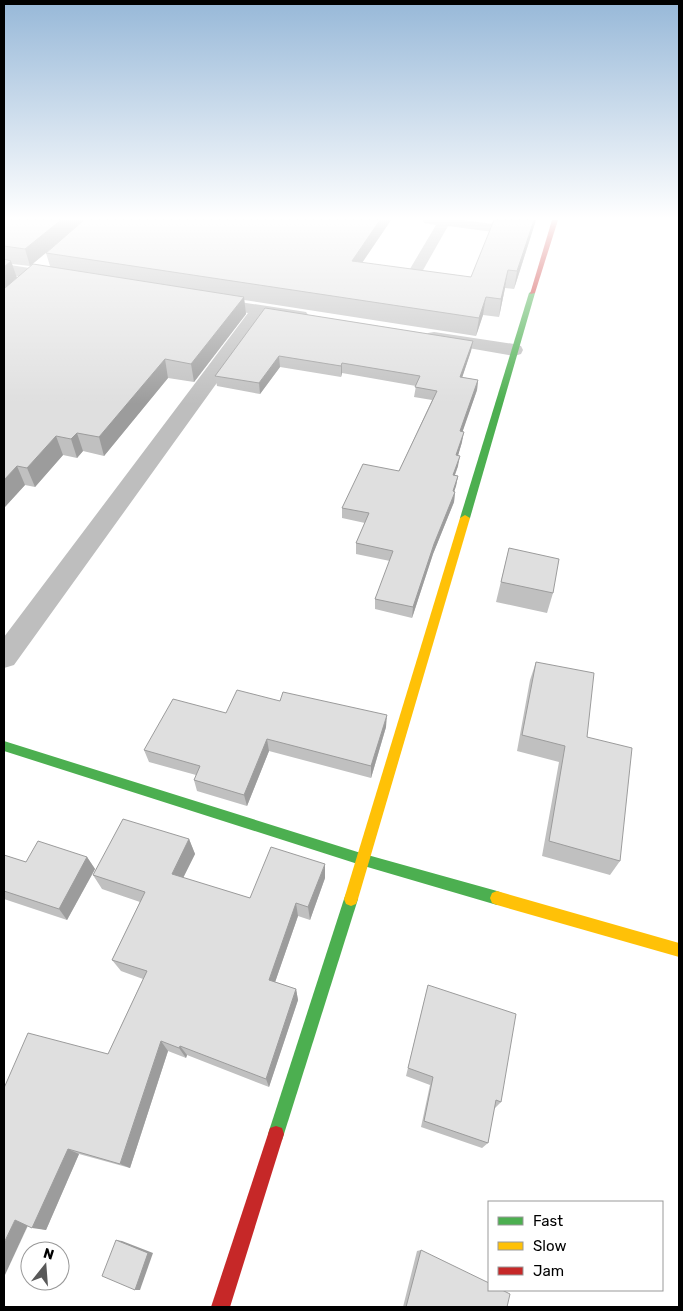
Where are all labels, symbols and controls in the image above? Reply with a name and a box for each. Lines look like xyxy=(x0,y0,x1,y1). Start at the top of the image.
legend xyxy=(488,1201,663,1291)
text: Fast xyxy=(533,1212,563,1230)
text: Slow xyxy=(533,1237,566,1255)
north arrow xyxy=(20,1241,70,1291)
text: N xyxy=(41,1244,56,1264)
text: Jam xyxy=(533,1262,564,1280)

